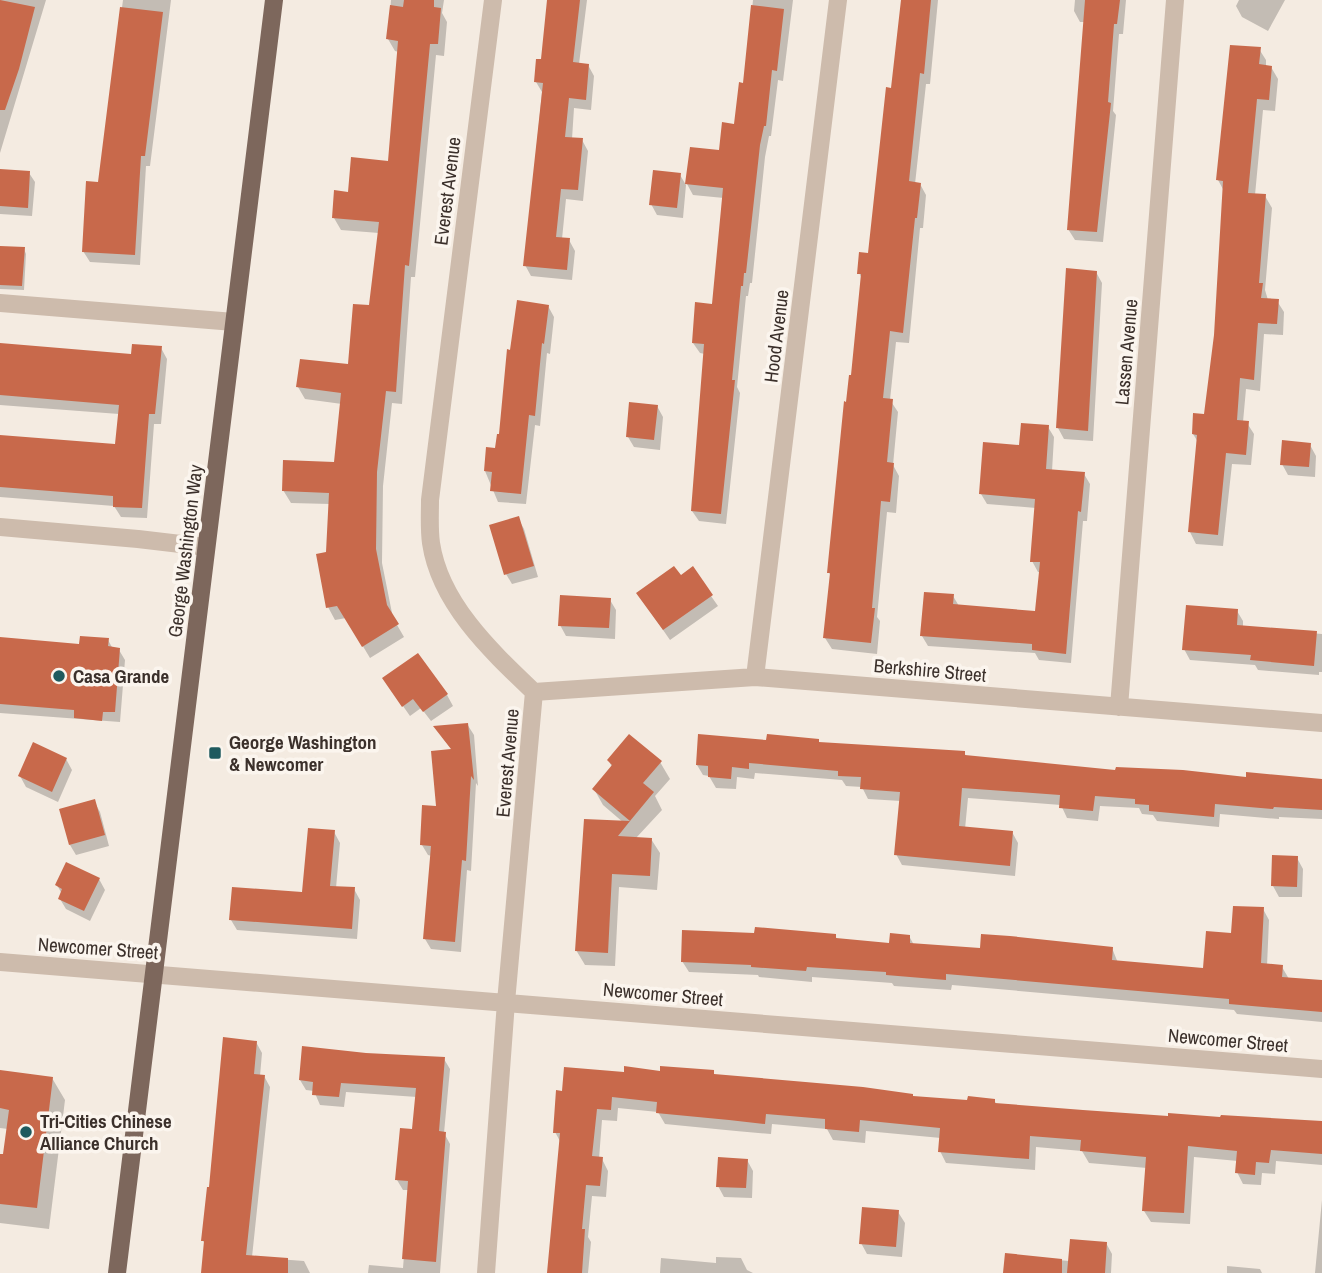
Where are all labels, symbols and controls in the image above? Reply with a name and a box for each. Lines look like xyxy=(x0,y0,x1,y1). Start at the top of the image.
street label: Everest Avenue xyxy=(427,135,467,247)
street label: Hood Avenue xyxy=(757,288,795,384)
street label: Lassen Avenue xyxy=(1108,298,1144,406)
street label: George Washington Way xyxy=(162,463,209,639)
street label: Berkshire Street xyxy=(873,652,988,688)
place label: Casa Grande xyxy=(73,663,169,689)
marker: Casa Grande xyxy=(51,668,67,684)
street label: Everest Avenue xyxy=(489,708,525,818)
place label: George Washington & Newcomer xyxy=(229,729,376,777)
marker: George Washington & Newcomer xyxy=(207,745,223,761)
street label: Newcomer Street xyxy=(37,931,160,965)
street label: Newcomer Street xyxy=(602,976,725,1012)
street label: Newcomer Street xyxy=(1167,1022,1290,1058)
place label: Tri-Cities Chinese Alliance Church xyxy=(40,1108,172,1156)
marker: Tri-Cities Chinese Alliance Church xyxy=(18,1124,34,1140)

